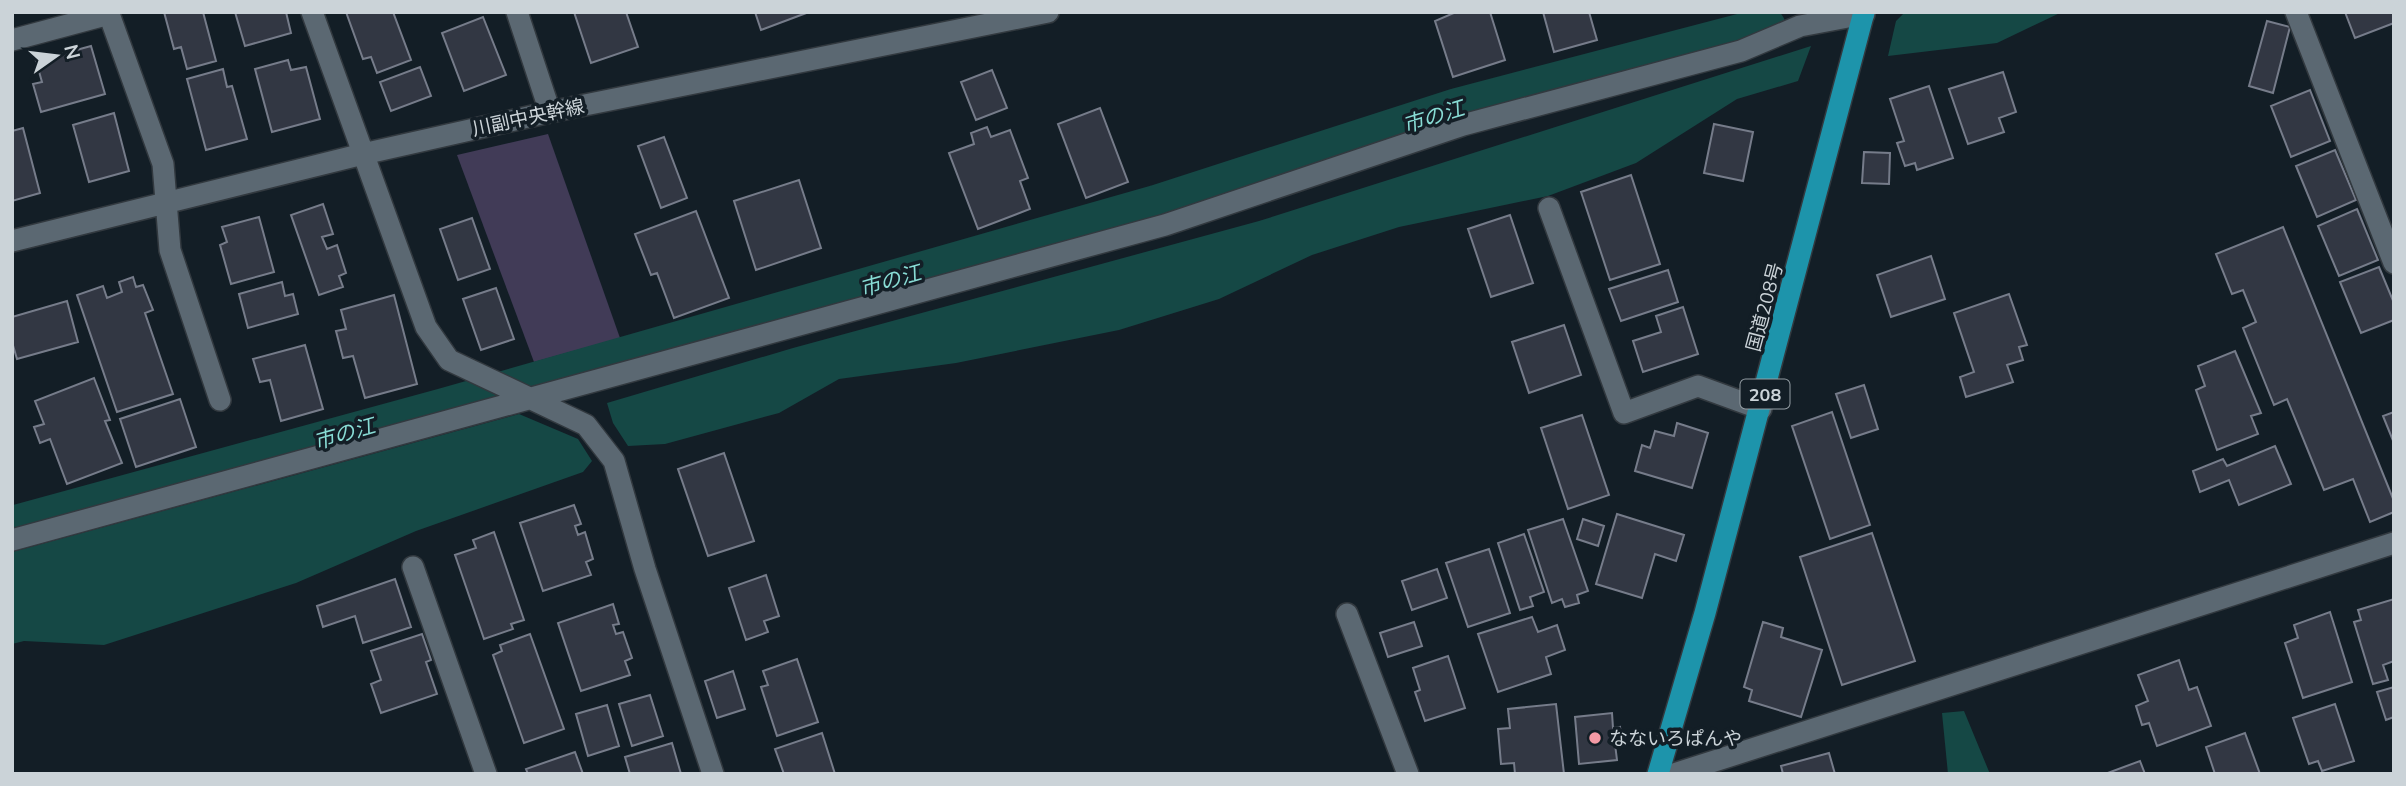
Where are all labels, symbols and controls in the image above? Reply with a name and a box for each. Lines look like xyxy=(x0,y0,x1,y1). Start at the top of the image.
north arrow xyxy=(21,21,91,91)
text: N xyxy=(59,42,86,62)
street label: 川副中央幹線 xyxy=(470,93,586,141)
water label: 市の江 xyxy=(1399,94,1469,138)
water label: 市の江 xyxy=(856,258,926,301)
street label: 国道208号 xyxy=(1741,260,1787,354)
road number: 208 xyxy=(1740,380,1790,408)
water label: 市の江 xyxy=(310,411,380,454)
place label: なないろぱんや xyxy=(1609,726,1742,750)
marker: なないろぱんや xyxy=(1587,730,1603,746)

